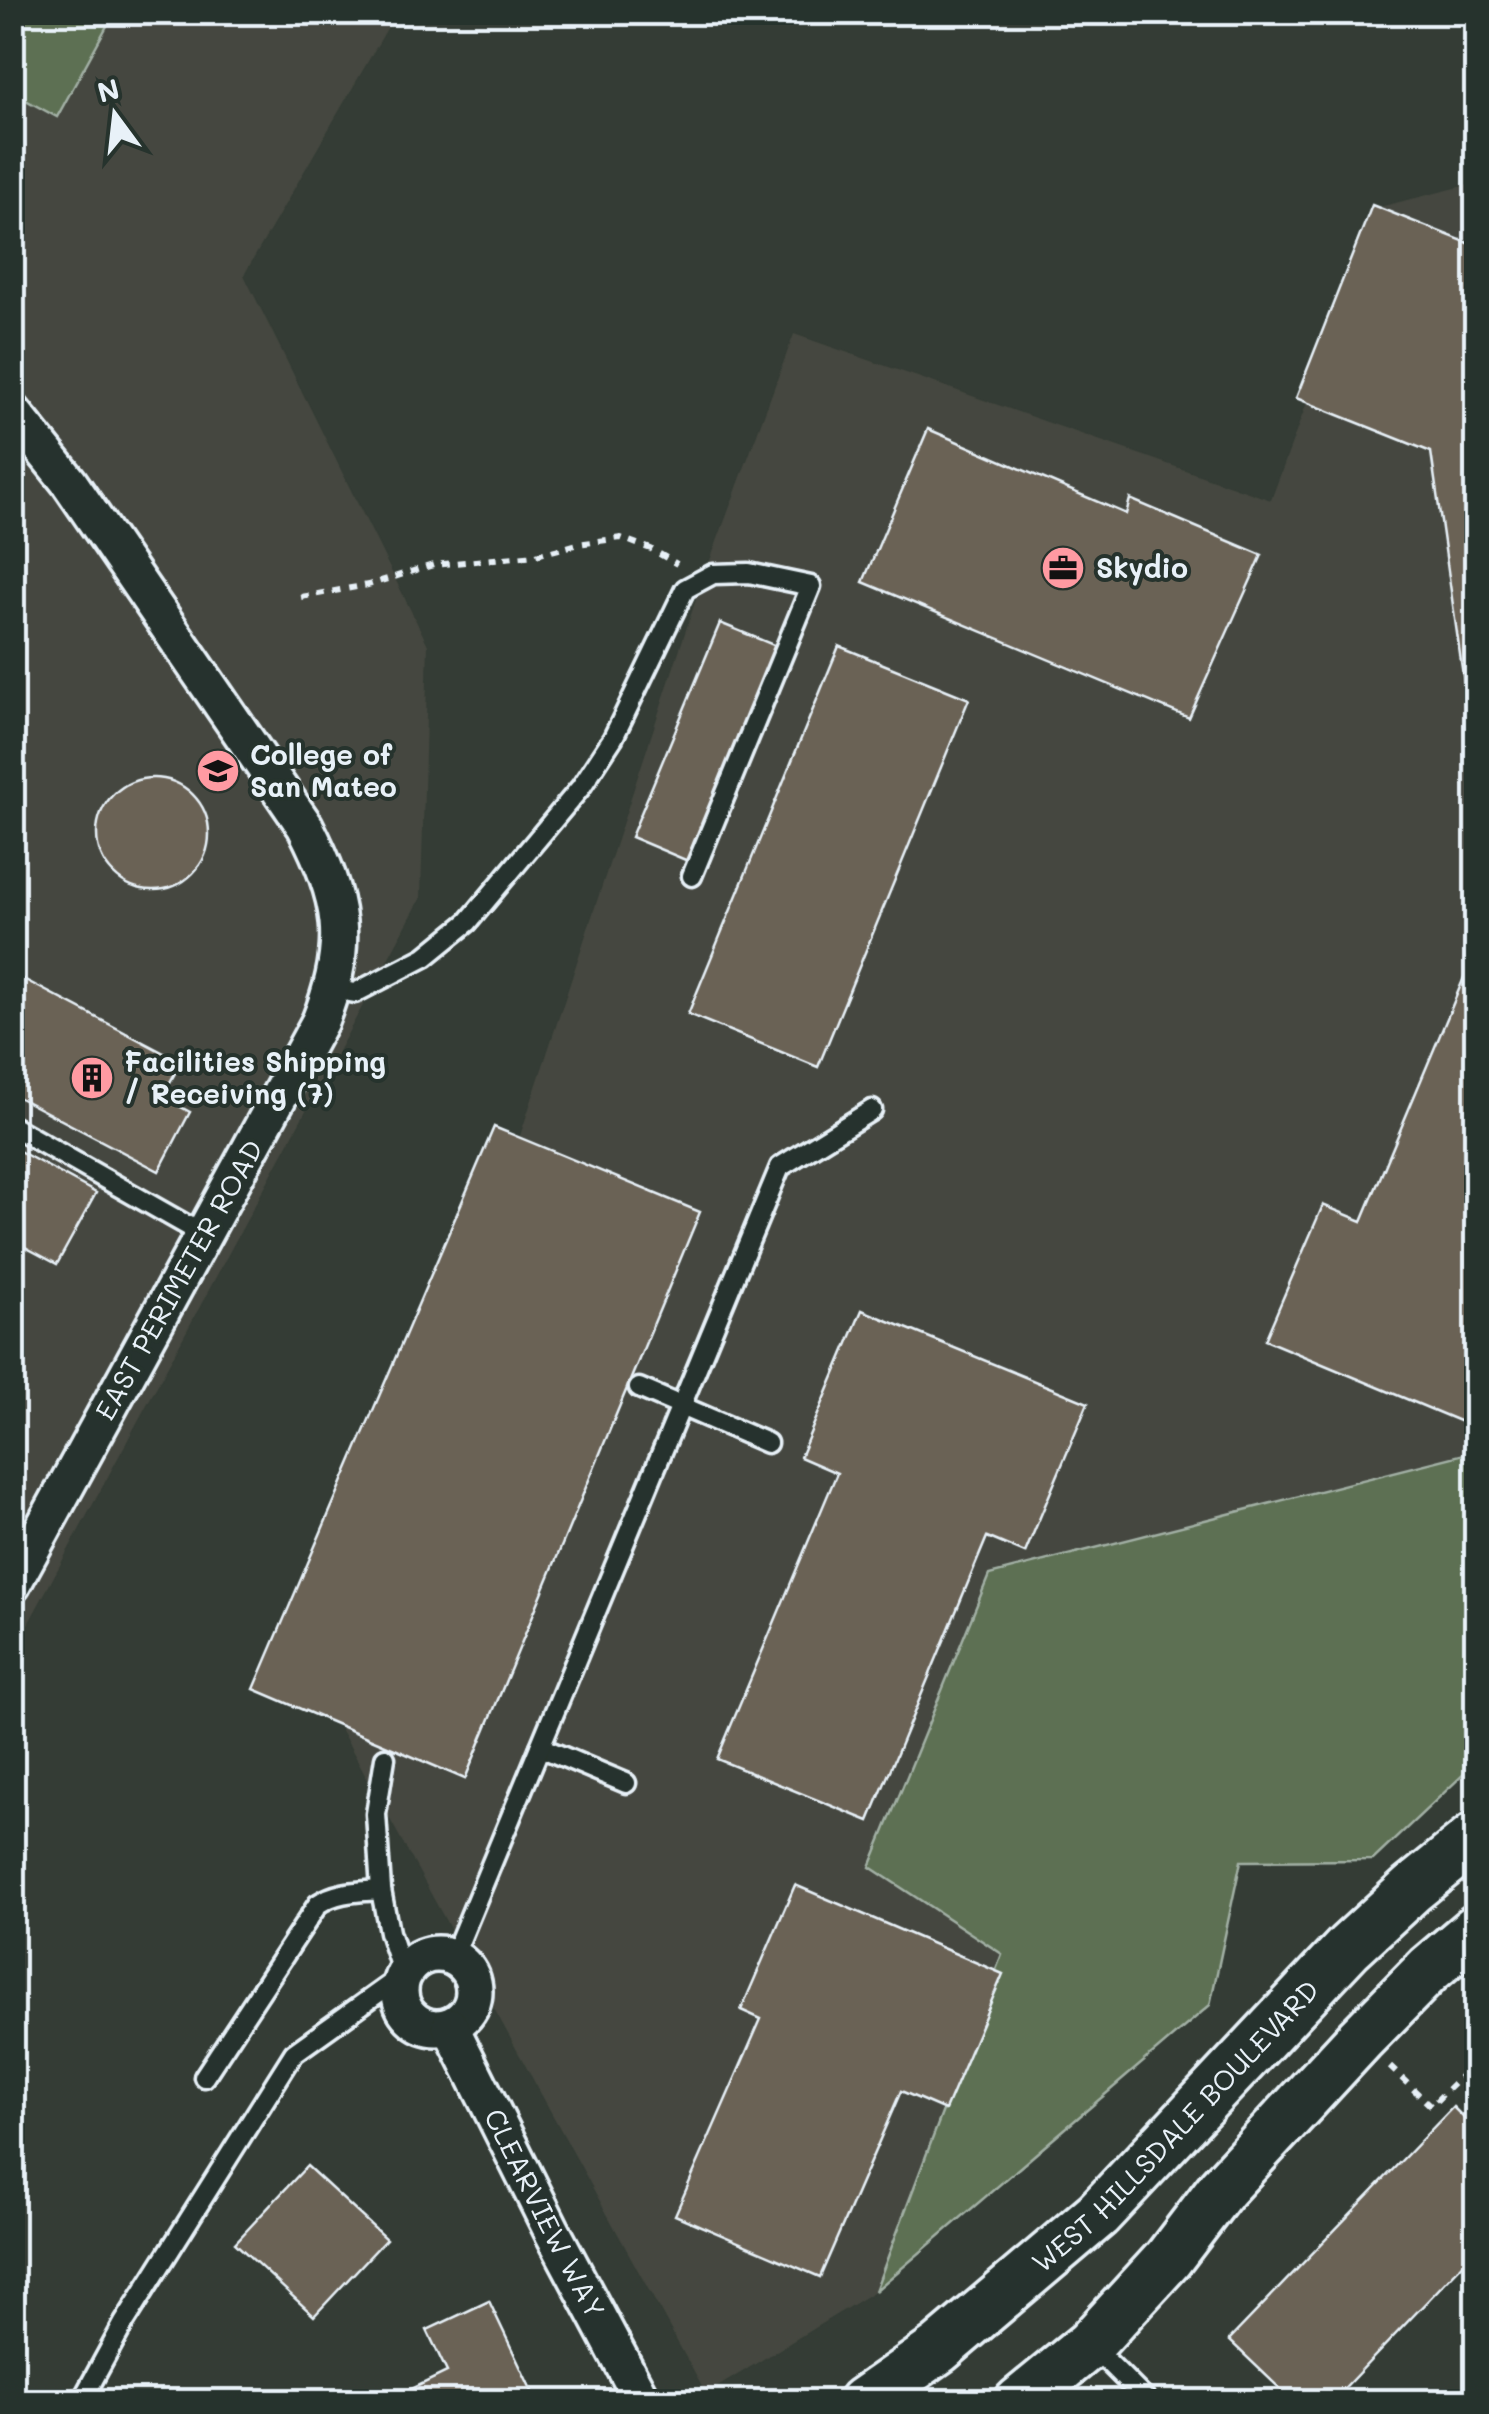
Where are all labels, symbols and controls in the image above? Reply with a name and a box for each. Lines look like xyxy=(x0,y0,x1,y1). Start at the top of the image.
north arrow xyxy=(65,65,165,165)
text: N xyxy=(93,70,123,110)
office icon: Skydio xyxy=(1040,545,1086,591)
place label: Skydio xyxy=(1096,549,1188,586)
place label: College of San Mateo xyxy=(250,736,397,804)
school or university icon: College of San Mateo xyxy=(195,748,241,794)
place label: Facilities Shipping / Receiving (7) xyxy=(124,1043,386,1111)
building icon: Facilities Shipping / Receiving (7) xyxy=(69,1055,115,1101)
street label: EAST PERIMETER ROAD xyxy=(86,1133,270,1426)
street label: WEST HILLSDALE BOULEVARD xyxy=(1024,1972,1326,2280)
street label: CLEARVIEW WAY xyxy=(477,2102,614,2324)

